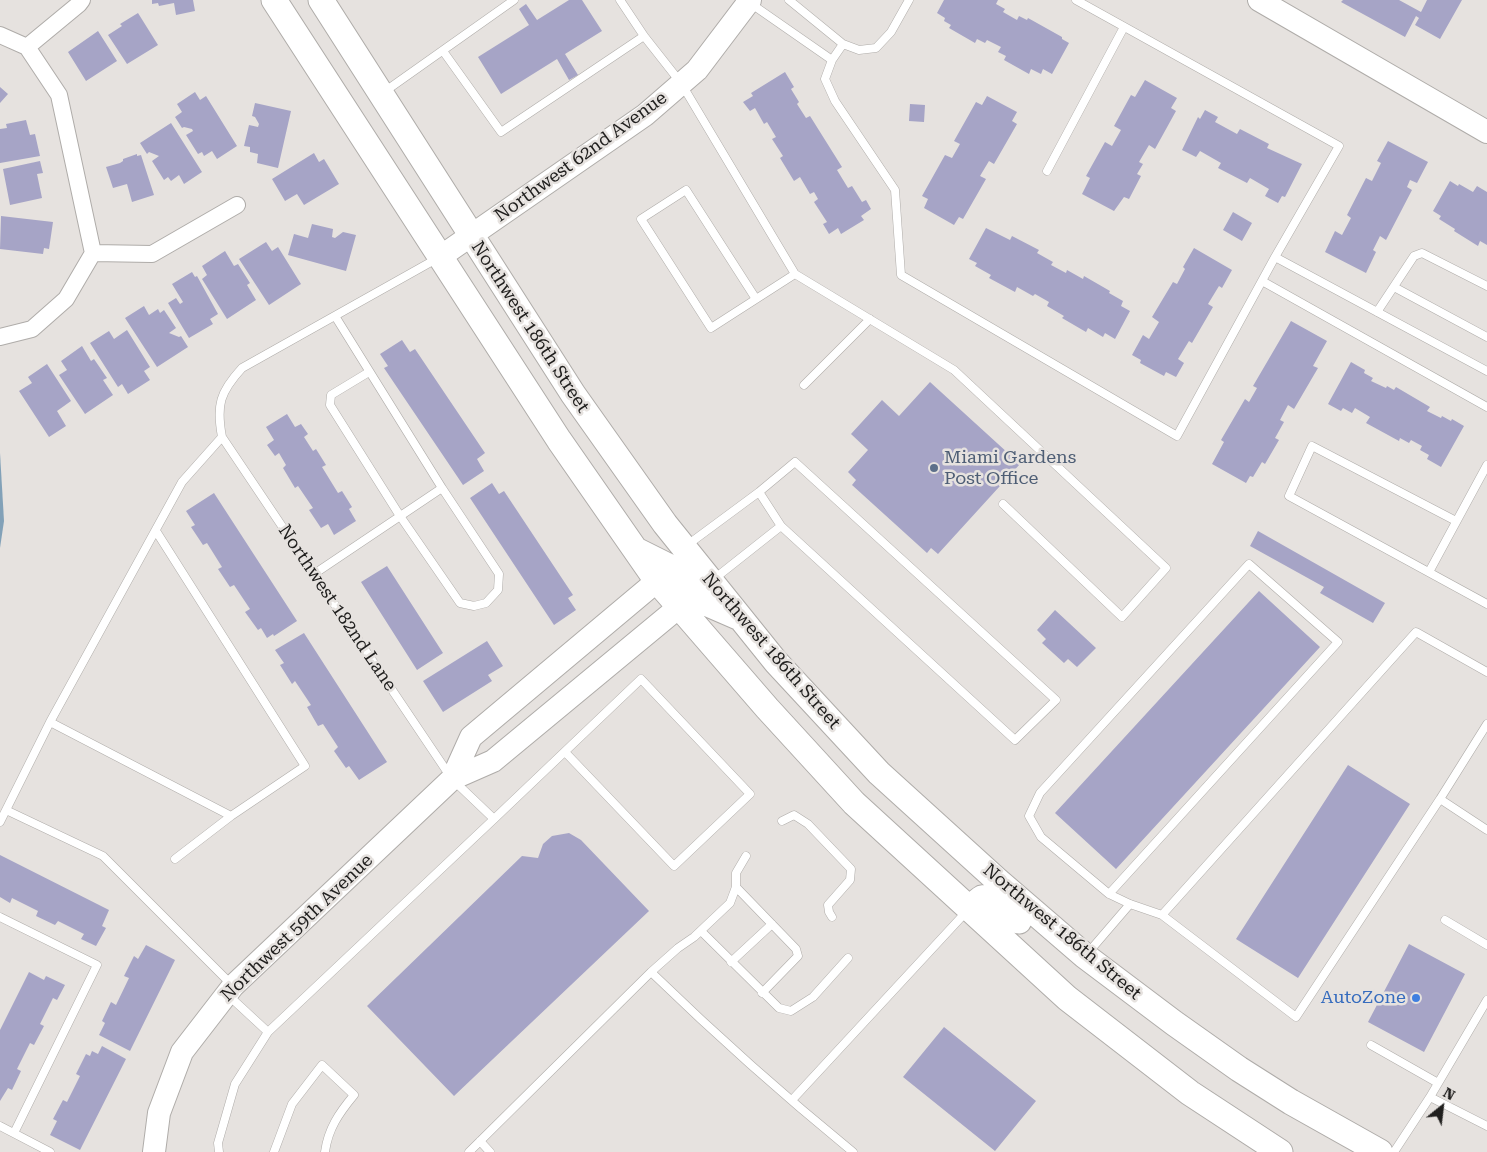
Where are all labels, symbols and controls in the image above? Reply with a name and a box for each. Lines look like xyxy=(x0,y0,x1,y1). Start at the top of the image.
street label: Northwest 62nd Avenue xyxy=(491,87,671,227)
street label: Northwest 186th Street xyxy=(466,237,594,417)
place label: Miami Gardens Post Office xyxy=(944,447,1076,489)
marker: Miami Gardens Post Office xyxy=(928,462,940,474)
street label: Northwest 182nd Lane xyxy=(273,521,401,695)
street label: Northwest 186th Street xyxy=(697,568,845,734)
street label: Northwest 59th Avenue xyxy=(217,850,377,1006)
street label: Northwest 186th Street xyxy=(978,859,1146,1005)
place label: AutoZone xyxy=(1321,987,1406,1009)
marker: AutoZone xyxy=(1410,992,1422,1004)
north arrow xyxy=(1417,1082,1467,1132)
text: N xyxy=(1441,1084,1458,1103)

